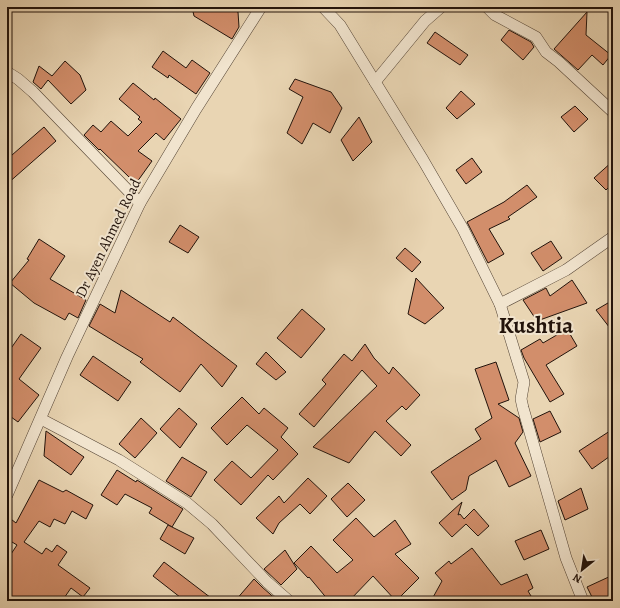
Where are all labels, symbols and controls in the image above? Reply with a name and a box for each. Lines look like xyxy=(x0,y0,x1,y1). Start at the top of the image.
street label: Dr Ayen Ahmed Road xyxy=(71,174,146,301)
district label: Kushtia xyxy=(499,310,573,341)
north arrow xyxy=(562,550,602,590)
text: N xyxy=(570,570,584,587)

